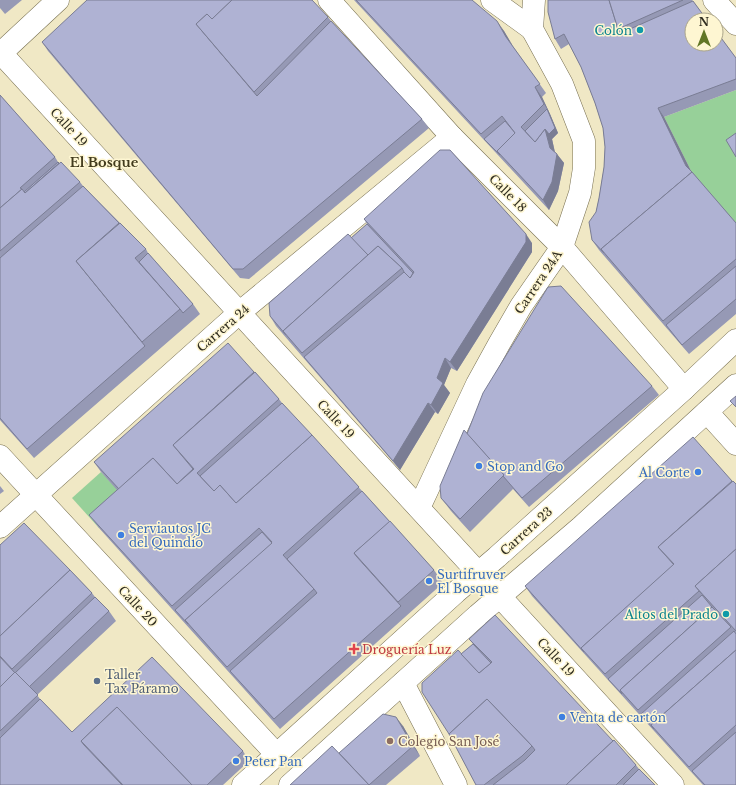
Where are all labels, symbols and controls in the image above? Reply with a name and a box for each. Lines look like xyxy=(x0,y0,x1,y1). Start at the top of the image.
north arrow xyxy=(684,12,724,52)
text: N xyxy=(699,15,710,29)
place label: Colón xyxy=(595,23,632,38)
marker: Colón xyxy=(635,25,645,35)
street label: Calle 19 xyxy=(47,105,91,149)
district label: El Bosque xyxy=(70,154,139,171)
street label: Calle 18 xyxy=(486,171,530,215)
street label: Carrera 24A xyxy=(511,247,565,317)
street label: Carrera 24 xyxy=(194,301,252,355)
street label: Calle 19 xyxy=(314,397,358,441)
place label: Stop and Go xyxy=(487,459,564,474)
marker: Stop and Go xyxy=(474,461,484,471)
place label: Al Corte xyxy=(638,465,690,480)
marker: Al Corte xyxy=(693,467,703,477)
street label: Carrera 23 xyxy=(497,504,555,558)
place label: Serviautos JC del Quindío xyxy=(129,521,211,550)
marker: Serviautos JC del Quindío xyxy=(116,530,126,540)
place label: Surtifruver El Bosque xyxy=(437,567,506,596)
marker: Surtifruver El Bosque xyxy=(424,576,434,586)
street label: Calle 20 xyxy=(115,582,161,630)
place label: Altos del Prado xyxy=(624,607,718,622)
marker: Altos del Prado xyxy=(721,609,731,619)
street label: Calle 19 xyxy=(534,635,578,679)
place label: Droguería Luz xyxy=(362,642,452,657)
marker: Droguería Luz xyxy=(349,644,359,654)
place label: Taller Tax Páramo xyxy=(105,667,179,696)
marker: Taller Tax Páramo xyxy=(92,676,102,686)
place label: Venta de cartón xyxy=(569,710,666,725)
marker: Venta de cartón xyxy=(557,712,567,722)
place label: Colegio San José xyxy=(398,734,500,749)
marker: Colegio San José xyxy=(385,736,395,746)
place label: Peter Pan xyxy=(244,754,302,769)
marker: Peter Pan xyxy=(231,756,241,766)

